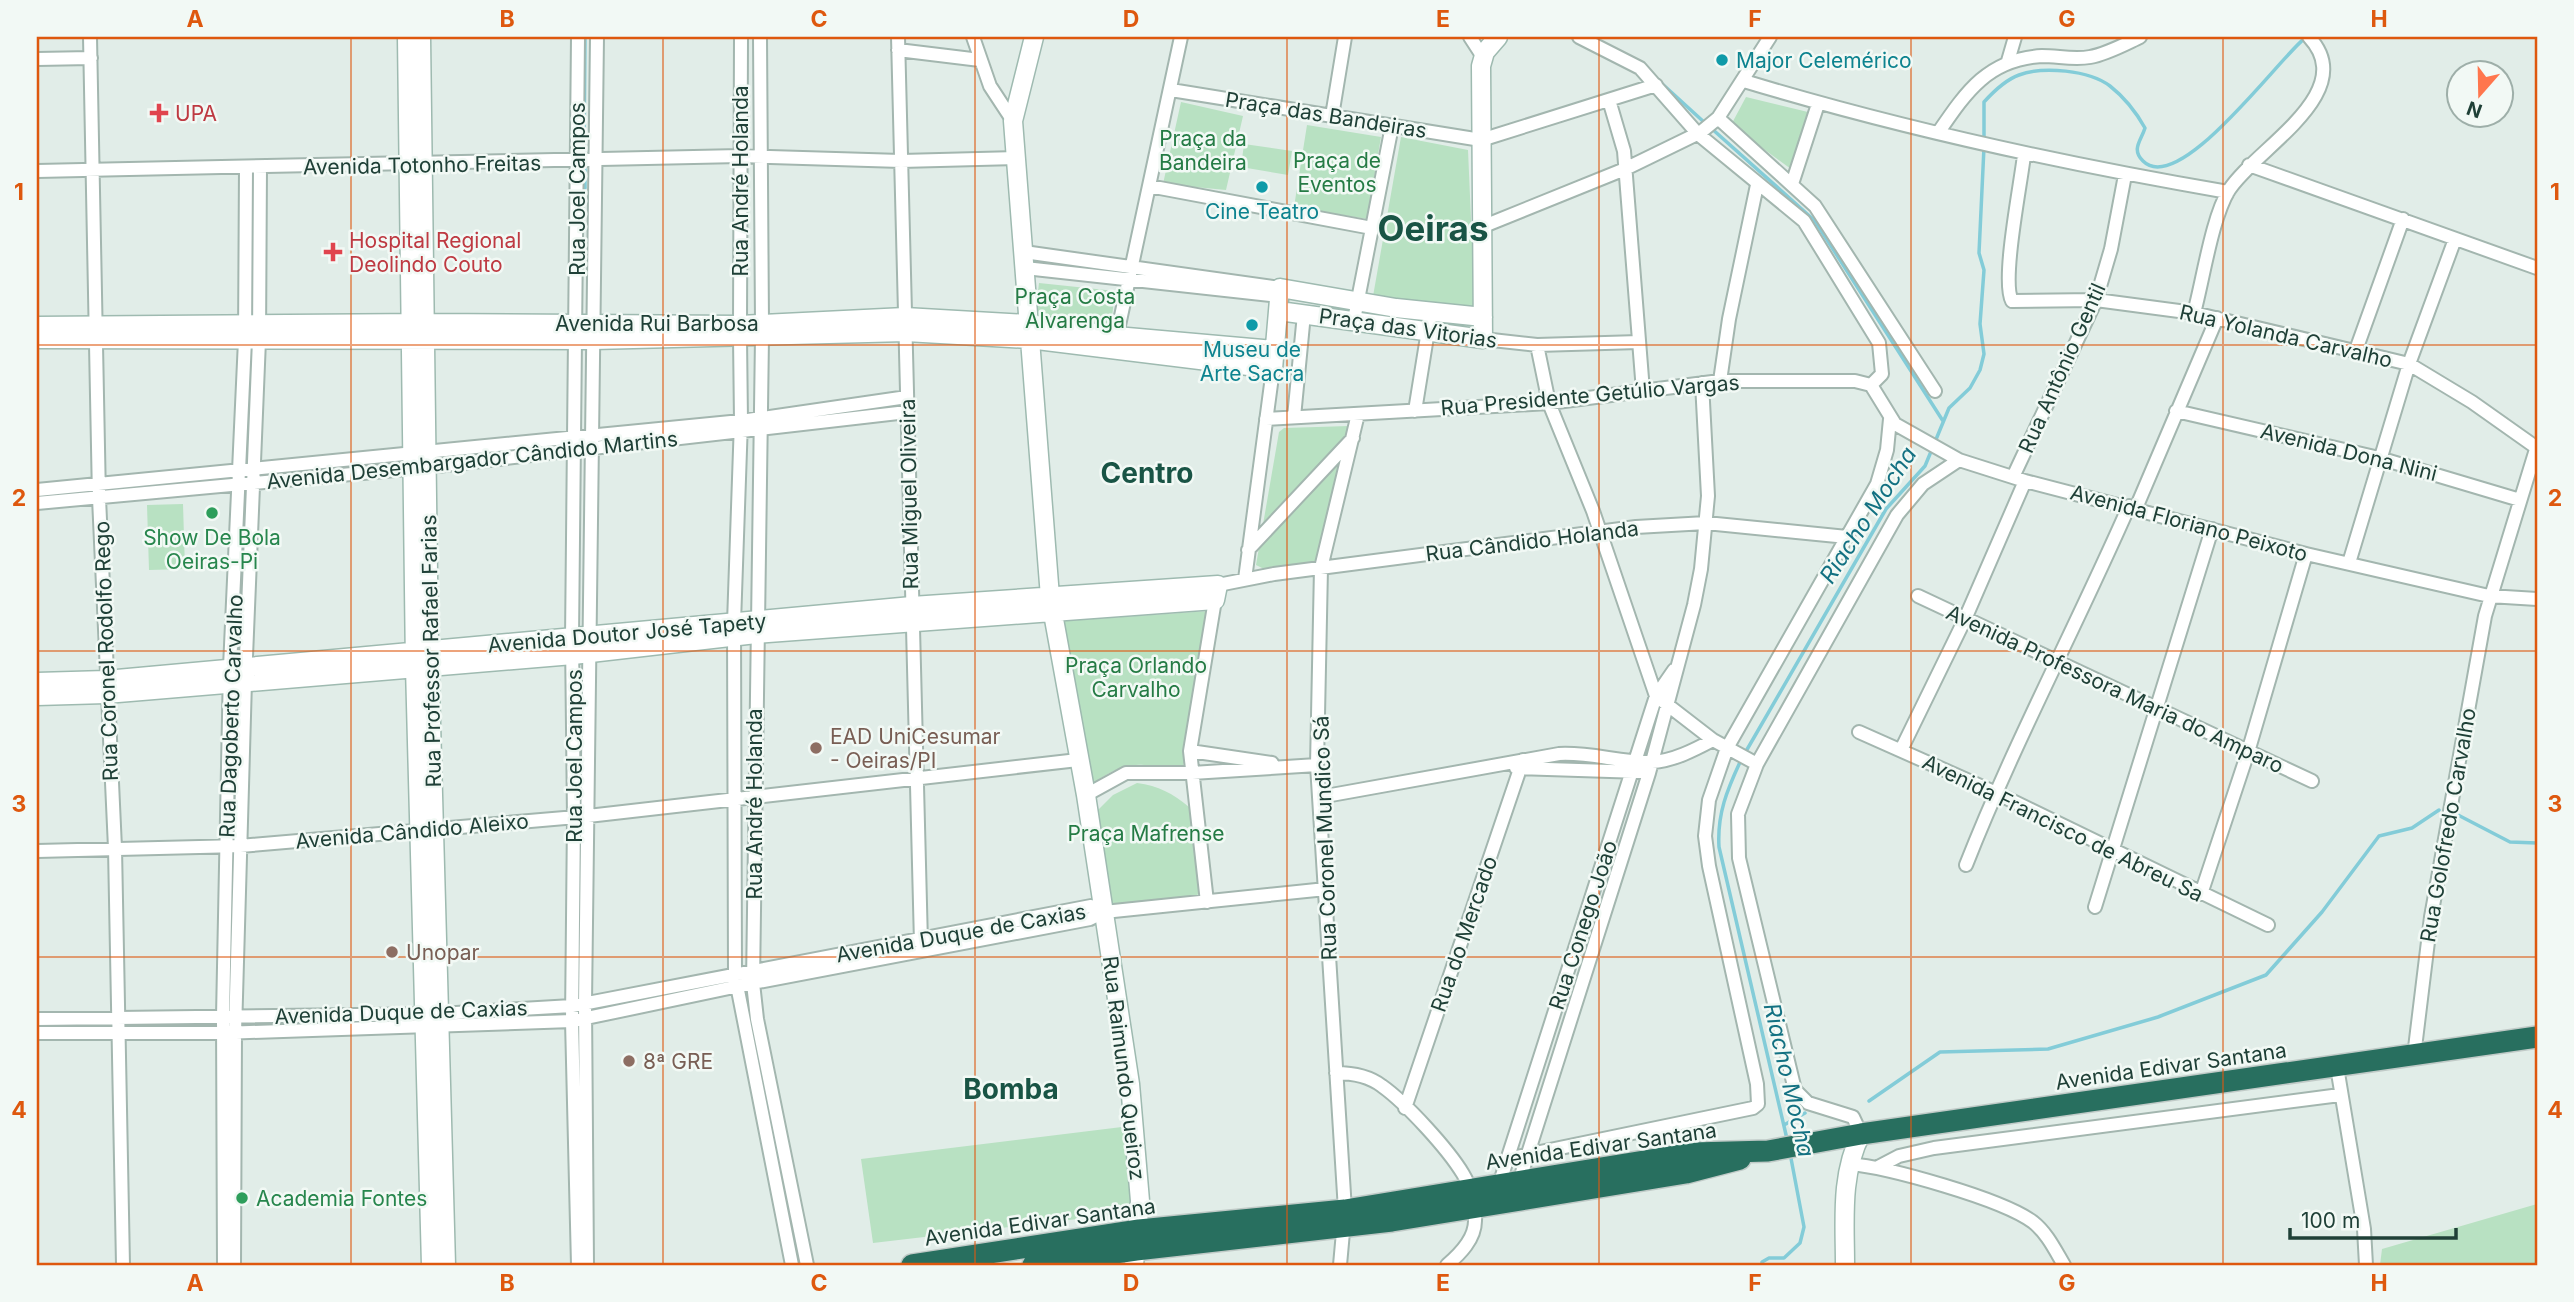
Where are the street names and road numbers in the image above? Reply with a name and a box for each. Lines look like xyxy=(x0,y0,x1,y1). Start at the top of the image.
street label: Rua André Holanda xyxy=(728,85,753,277)
street label: Praça das Bandeiras xyxy=(1224,87,1428,143)
street label: Rua Joel Campos xyxy=(565,102,590,276)
street label: Avenida Totonho Freitas xyxy=(303,150,541,180)
street label: Rua Antônio Gentil xyxy=(2013,279,2111,457)
street label: Rua Yolanda Carvalho xyxy=(2177,299,2395,373)
street label: Praça das Vitorias xyxy=(1317,303,1499,353)
street label: Avenida Rui Barbosa xyxy=(555,311,759,336)
street label: Rua Presidente Getúlio Vargas xyxy=(1440,369,1740,421)
street label: Rua Miguel Oliveira xyxy=(895,398,923,590)
street label: Avenida Dona Nini xyxy=(2258,418,2440,486)
street label: Avenida Desembargador Cândido Martins xyxy=(265,426,679,494)
street label: Avenida Floriano Peixoto xyxy=(2068,479,2310,567)
street label: Rua Professor Rafael Farias xyxy=(416,514,446,788)
street label: Rua Cândido Holanda xyxy=(1424,516,1640,566)
street label: Rua Coronel Rodolfo Rego xyxy=(89,521,123,781)
street label: Rua Dagoberto Carvalho xyxy=(214,594,248,838)
street label: Avenida Professora Maria do Amparo xyxy=(1942,600,2288,778)
street label: Avenida Doutor José Tapety xyxy=(487,608,768,658)
street label: Rua Joel Campos xyxy=(562,669,587,843)
street label: Rua Golofredo Carvalho xyxy=(2415,706,2481,944)
street label: Rua André Holanda xyxy=(742,708,767,900)
street label: Rua Coronel Mundico Sá xyxy=(1308,715,1342,961)
street label: Avenida Francisco de Abreu Sa xyxy=(1919,749,2207,907)
street label: Avenida Cândido Aleixo xyxy=(294,808,530,854)
street label: Rua Conego João xyxy=(1544,837,1622,1013)
street label: Rua do Mercado xyxy=(1426,853,1502,1015)
street label: Avenida Duque de Caxias xyxy=(834,899,1088,967)
street label: Rua Raimundo Queiroz xyxy=(1098,954,1150,1182)
street label: Avenida Duque de Caxias xyxy=(274,995,528,1029)
street label: Avenida Edivar Santana xyxy=(2054,1037,2288,1095)
street label: Avenida Edivar Santana xyxy=(1484,1117,1718,1175)
street label: Avenida Edivar Santana xyxy=(923,1193,1157,1251)

